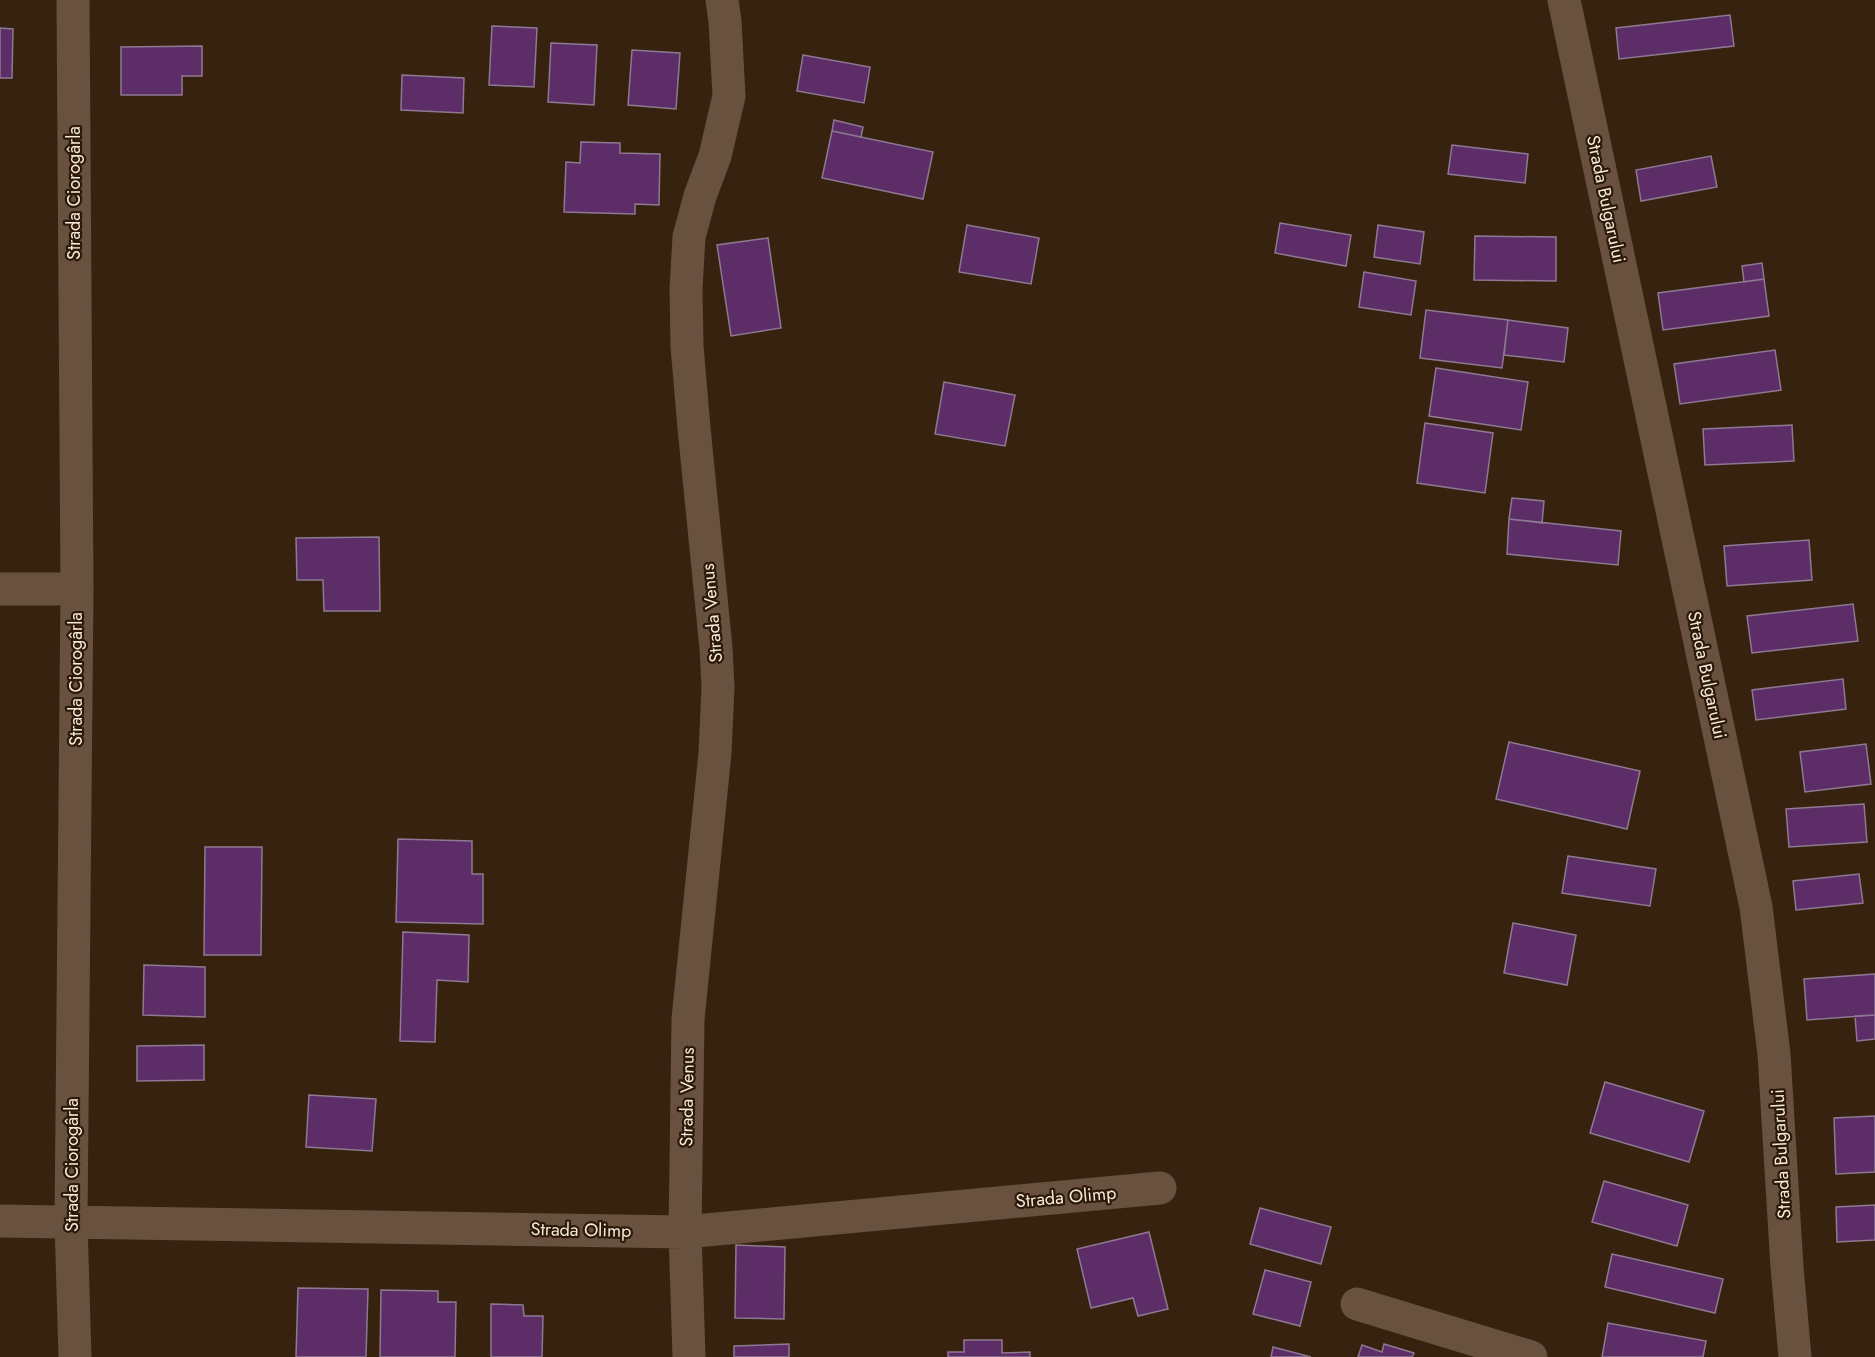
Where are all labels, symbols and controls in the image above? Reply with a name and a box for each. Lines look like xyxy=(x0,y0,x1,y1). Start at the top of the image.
street label: Strada Ciorogârla xyxy=(61,126,87,260)
street label: Strada Bulgarului xyxy=(1580,133,1632,265)
street label: Strada Venus xyxy=(695,562,729,664)
street label: Strada Bulgarului xyxy=(1681,609,1733,741)
street label: Strada Ciorogârla xyxy=(63,612,89,746)
street label: Strada Venus xyxy=(673,1047,701,1147)
street label: Strada Bulgarului xyxy=(1765,1089,1797,1219)
street label: Strada Ciorogârla xyxy=(59,1098,85,1232)
street label: Strada Olimp xyxy=(1015,1180,1117,1214)
street label: Strada Olimp xyxy=(530,1216,632,1244)

